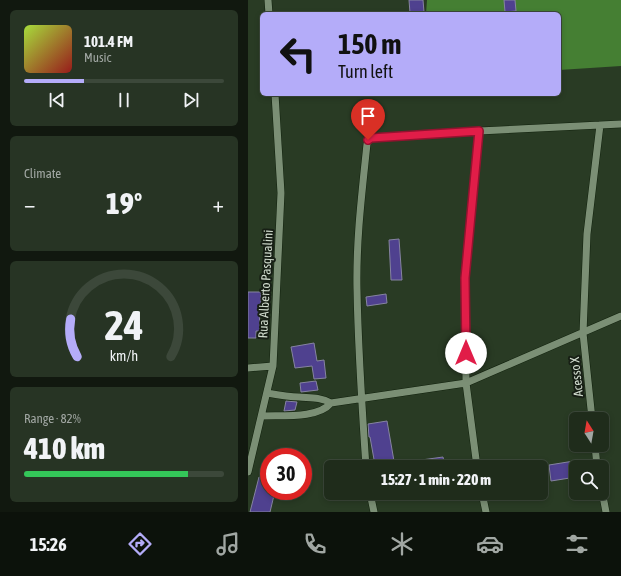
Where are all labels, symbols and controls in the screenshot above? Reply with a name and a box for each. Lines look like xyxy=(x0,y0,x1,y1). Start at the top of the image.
icon: left xyxy=(272,28,324,80)
text: 150 m xyxy=(338,28,401,60)
text: 101.4 FM xyxy=(84,33,133,50)
text: Music xyxy=(84,50,111,65)
text: Turn left xyxy=(338,61,393,82)
icon: previous xyxy=(46,89,68,111)
icon: pause xyxy=(113,89,135,111)
icon: next xyxy=(180,89,202,111)
pin xyxy=(351,99,385,140)
icon: arrive xyxy=(357,105,379,127)
text: Climate xyxy=(24,166,61,181)
text: 19° xyxy=(106,186,142,220)
text: − xyxy=(24,191,35,217)
text: + xyxy=(213,191,224,217)
street label: Rua Alberto Pasqualini xyxy=(255,229,276,339)
text: 24 xyxy=(104,301,144,349)
position arrow xyxy=(445,332,487,374)
text: km/h xyxy=(110,347,138,363)
street label: Acesso X xyxy=(567,356,586,398)
text: Range · 82% xyxy=(24,411,81,426)
north arrow xyxy=(569,412,609,452)
map controls xyxy=(569,412,609,500)
text: 410 km xyxy=(24,431,105,465)
speed limit sign: 30 xyxy=(260,448,312,500)
button: search xyxy=(569,460,609,500)
text: 15:27 · 1 min · 220 m xyxy=(381,471,491,488)
icon: directions xyxy=(126,530,154,558)
icon: music xyxy=(214,530,242,558)
icon: phone xyxy=(301,530,329,558)
icon: climate xyxy=(388,530,416,558)
icon: car xyxy=(476,530,504,558)
icon: filters xyxy=(563,530,591,558)
text: 15:26 xyxy=(30,534,67,555)

